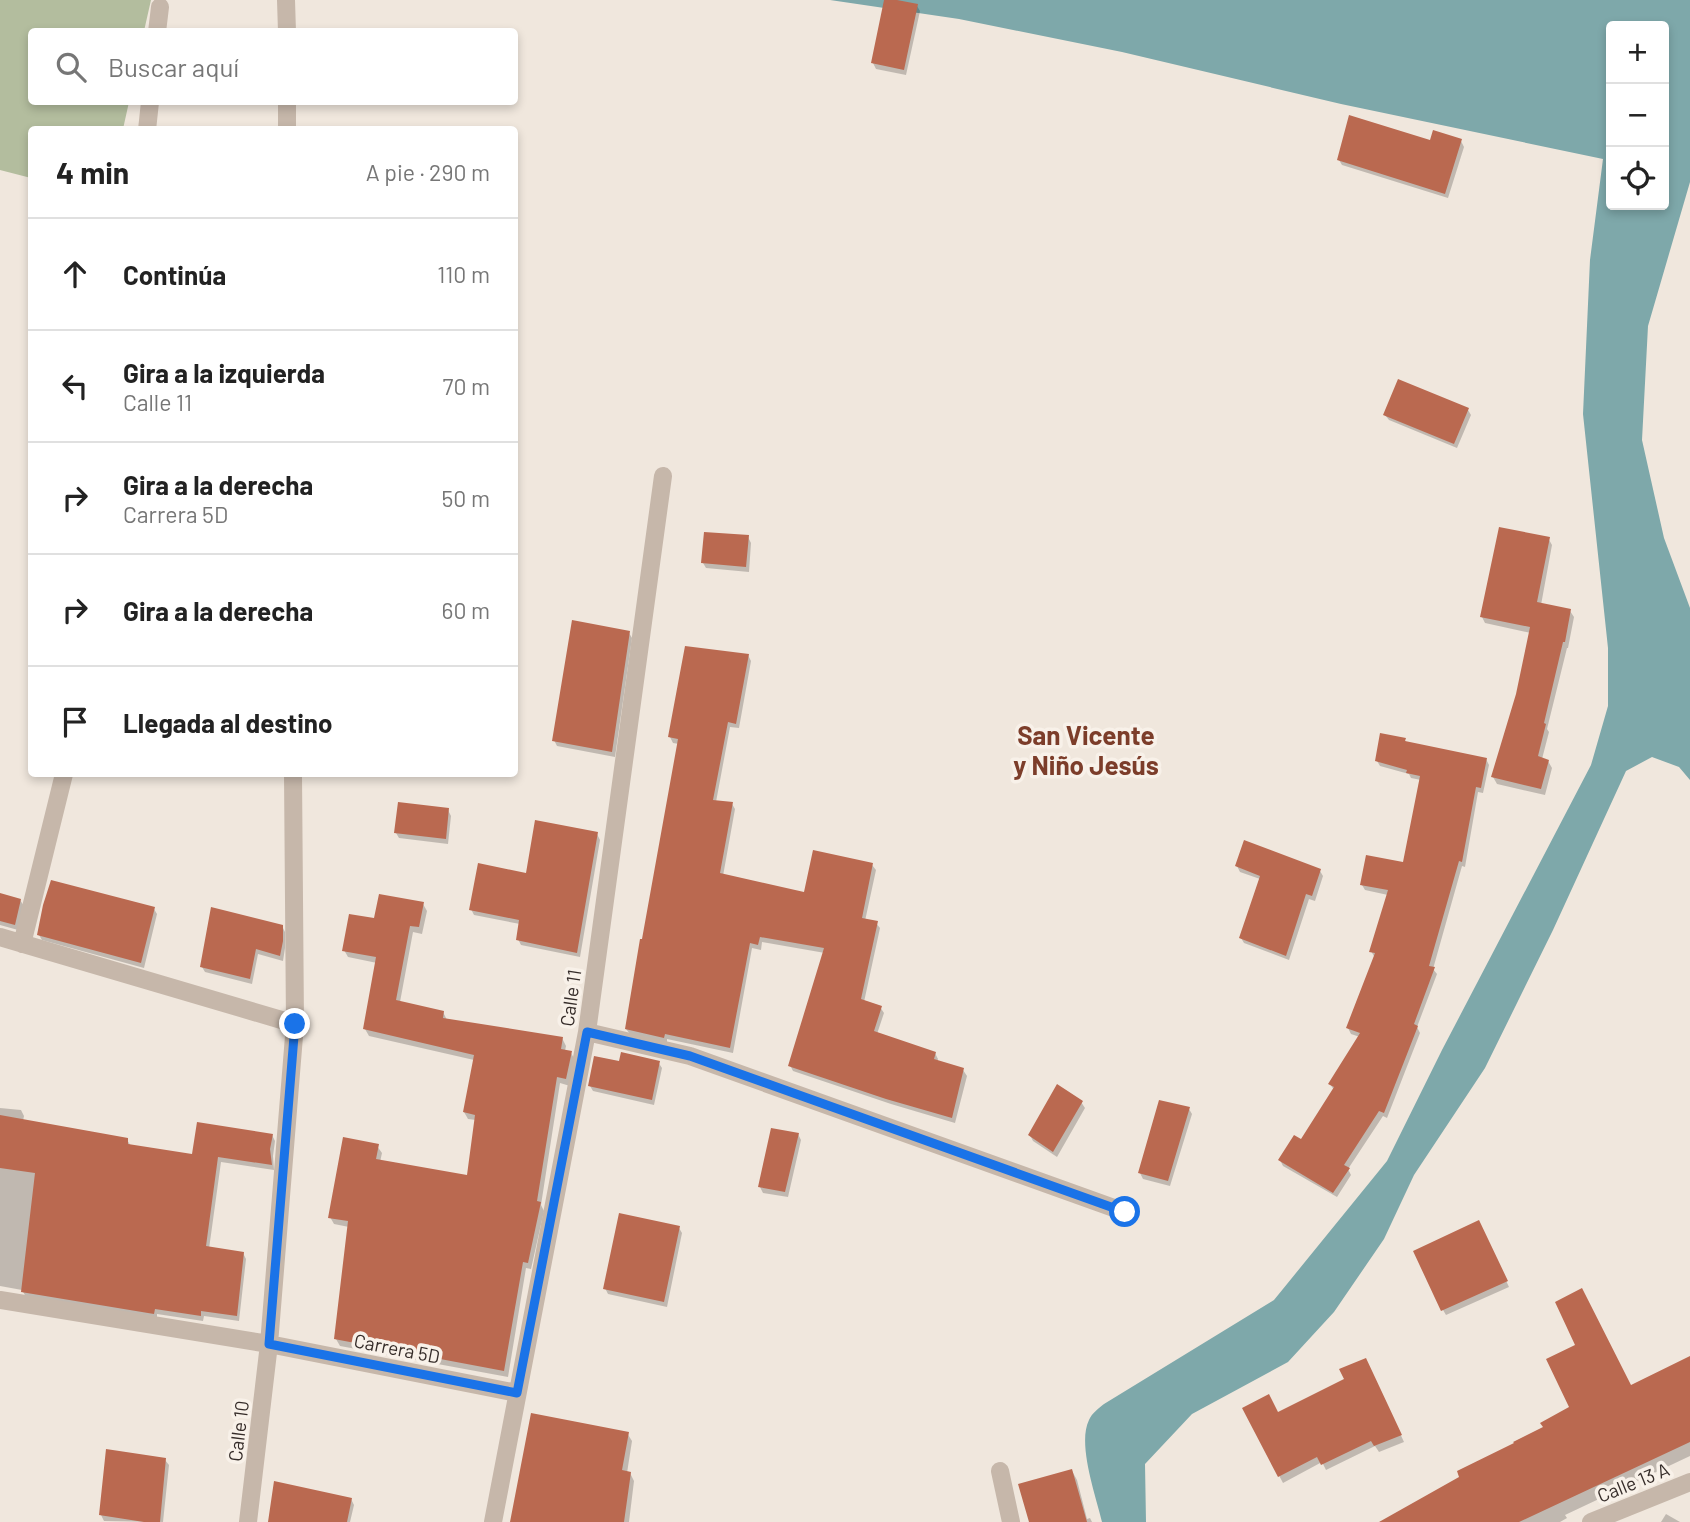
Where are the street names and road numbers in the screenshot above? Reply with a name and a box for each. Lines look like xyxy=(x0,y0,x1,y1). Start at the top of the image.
street label: Calle 11 xyxy=(555,968,585,1028)
street label: Carrera 5D xyxy=(352,1328,442,1368)
street label: Calle 10 xyxy=(223,1399,253,1463)
street label: Calle 13 A xyxy=(1594,1457,1672,1507)

